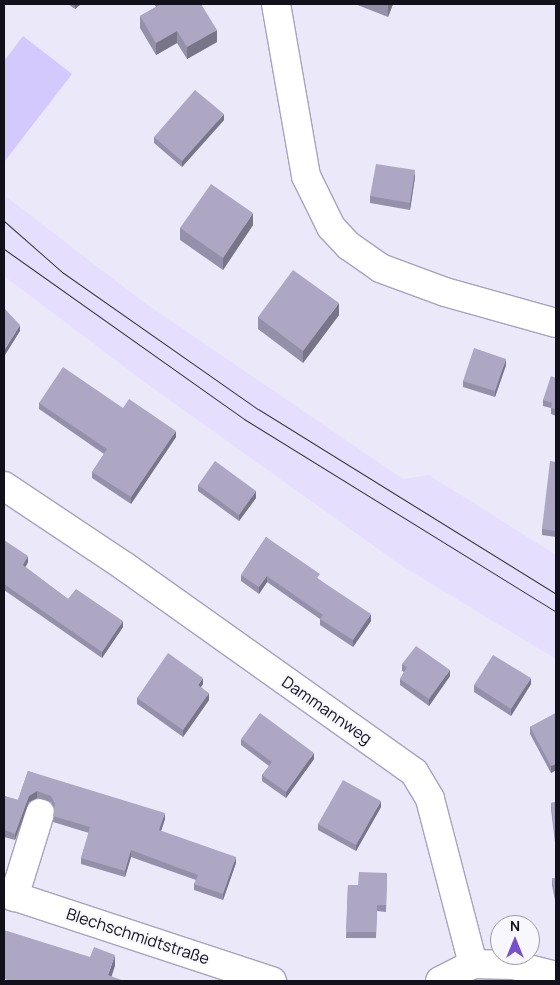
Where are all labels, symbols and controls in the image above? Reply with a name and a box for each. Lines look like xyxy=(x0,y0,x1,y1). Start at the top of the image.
street label: Dammannweg xyxy=(278,672,376,748)
street label: Blechschmidtstraße xyxy=(64,904,212,968)
north arrow xyxy=(490,915,540,965)
text: N xyxy=(510,916,520,935)

